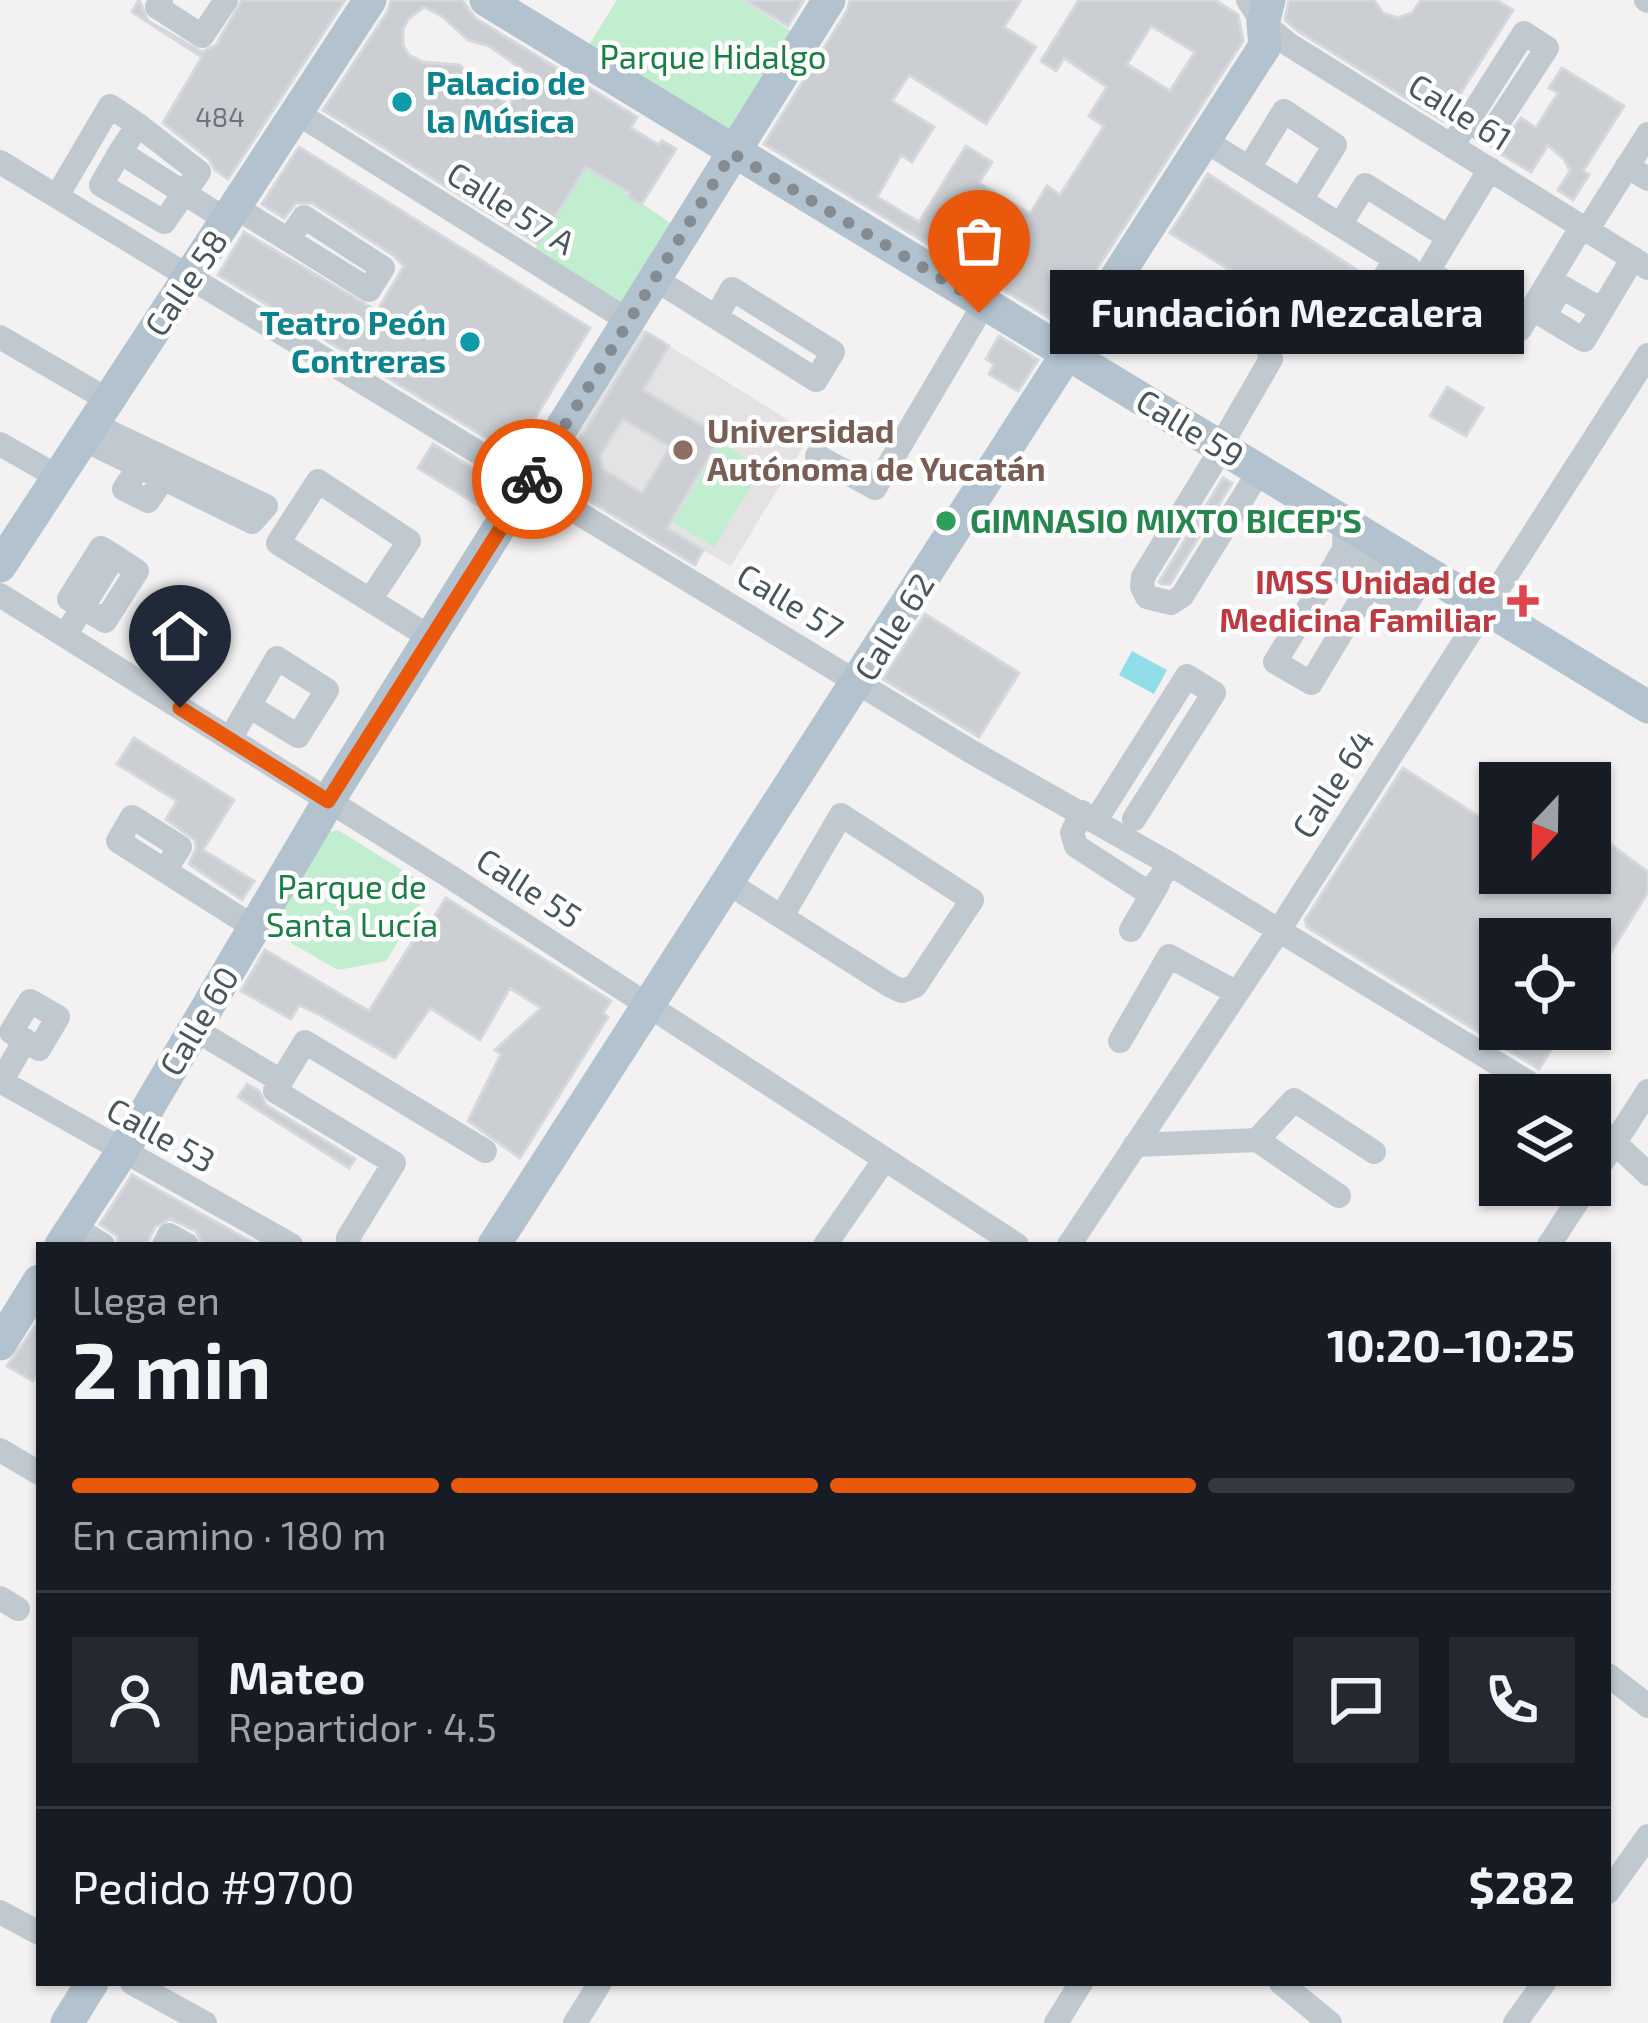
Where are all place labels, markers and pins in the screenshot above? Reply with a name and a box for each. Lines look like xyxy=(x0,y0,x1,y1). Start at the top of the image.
place label: Palacio de la Música xyxy=(426,62,586,140)
marker: Palacio de la Música xyxy=(389,89,415,115)
pin xyxy=(928,190,1030,313)
callout: Fundación Mezcalera xyxy=(1051,271,1525,355)
place label: Teatro Peón Contreras xyxy=(260,302,446,380)
marker: Teatro Peón Contreras xyxy=(457,329,483,355)
place label: Universidad Autónoma de Yucatán xyxy=(707,410,1046,488)
marker: Universidad Autónoma de Yucatán xyxy=(670,437,696,463)
place label: GIMNASIO MIXTO BICEP'S xyxy=(970,500,1362,540)
marker: GIMNASIO MIXTO BICEP'S xyxy=(933,508,959,534)
place label: IMSS Unidad de Medicina Familiar xyxy=(1219,561,1496,639)
pin xyxy=(129,585,231,708)
marker: IMSS Unidad de Medicina Familiar xyxy=(1507,585,1539,617)

